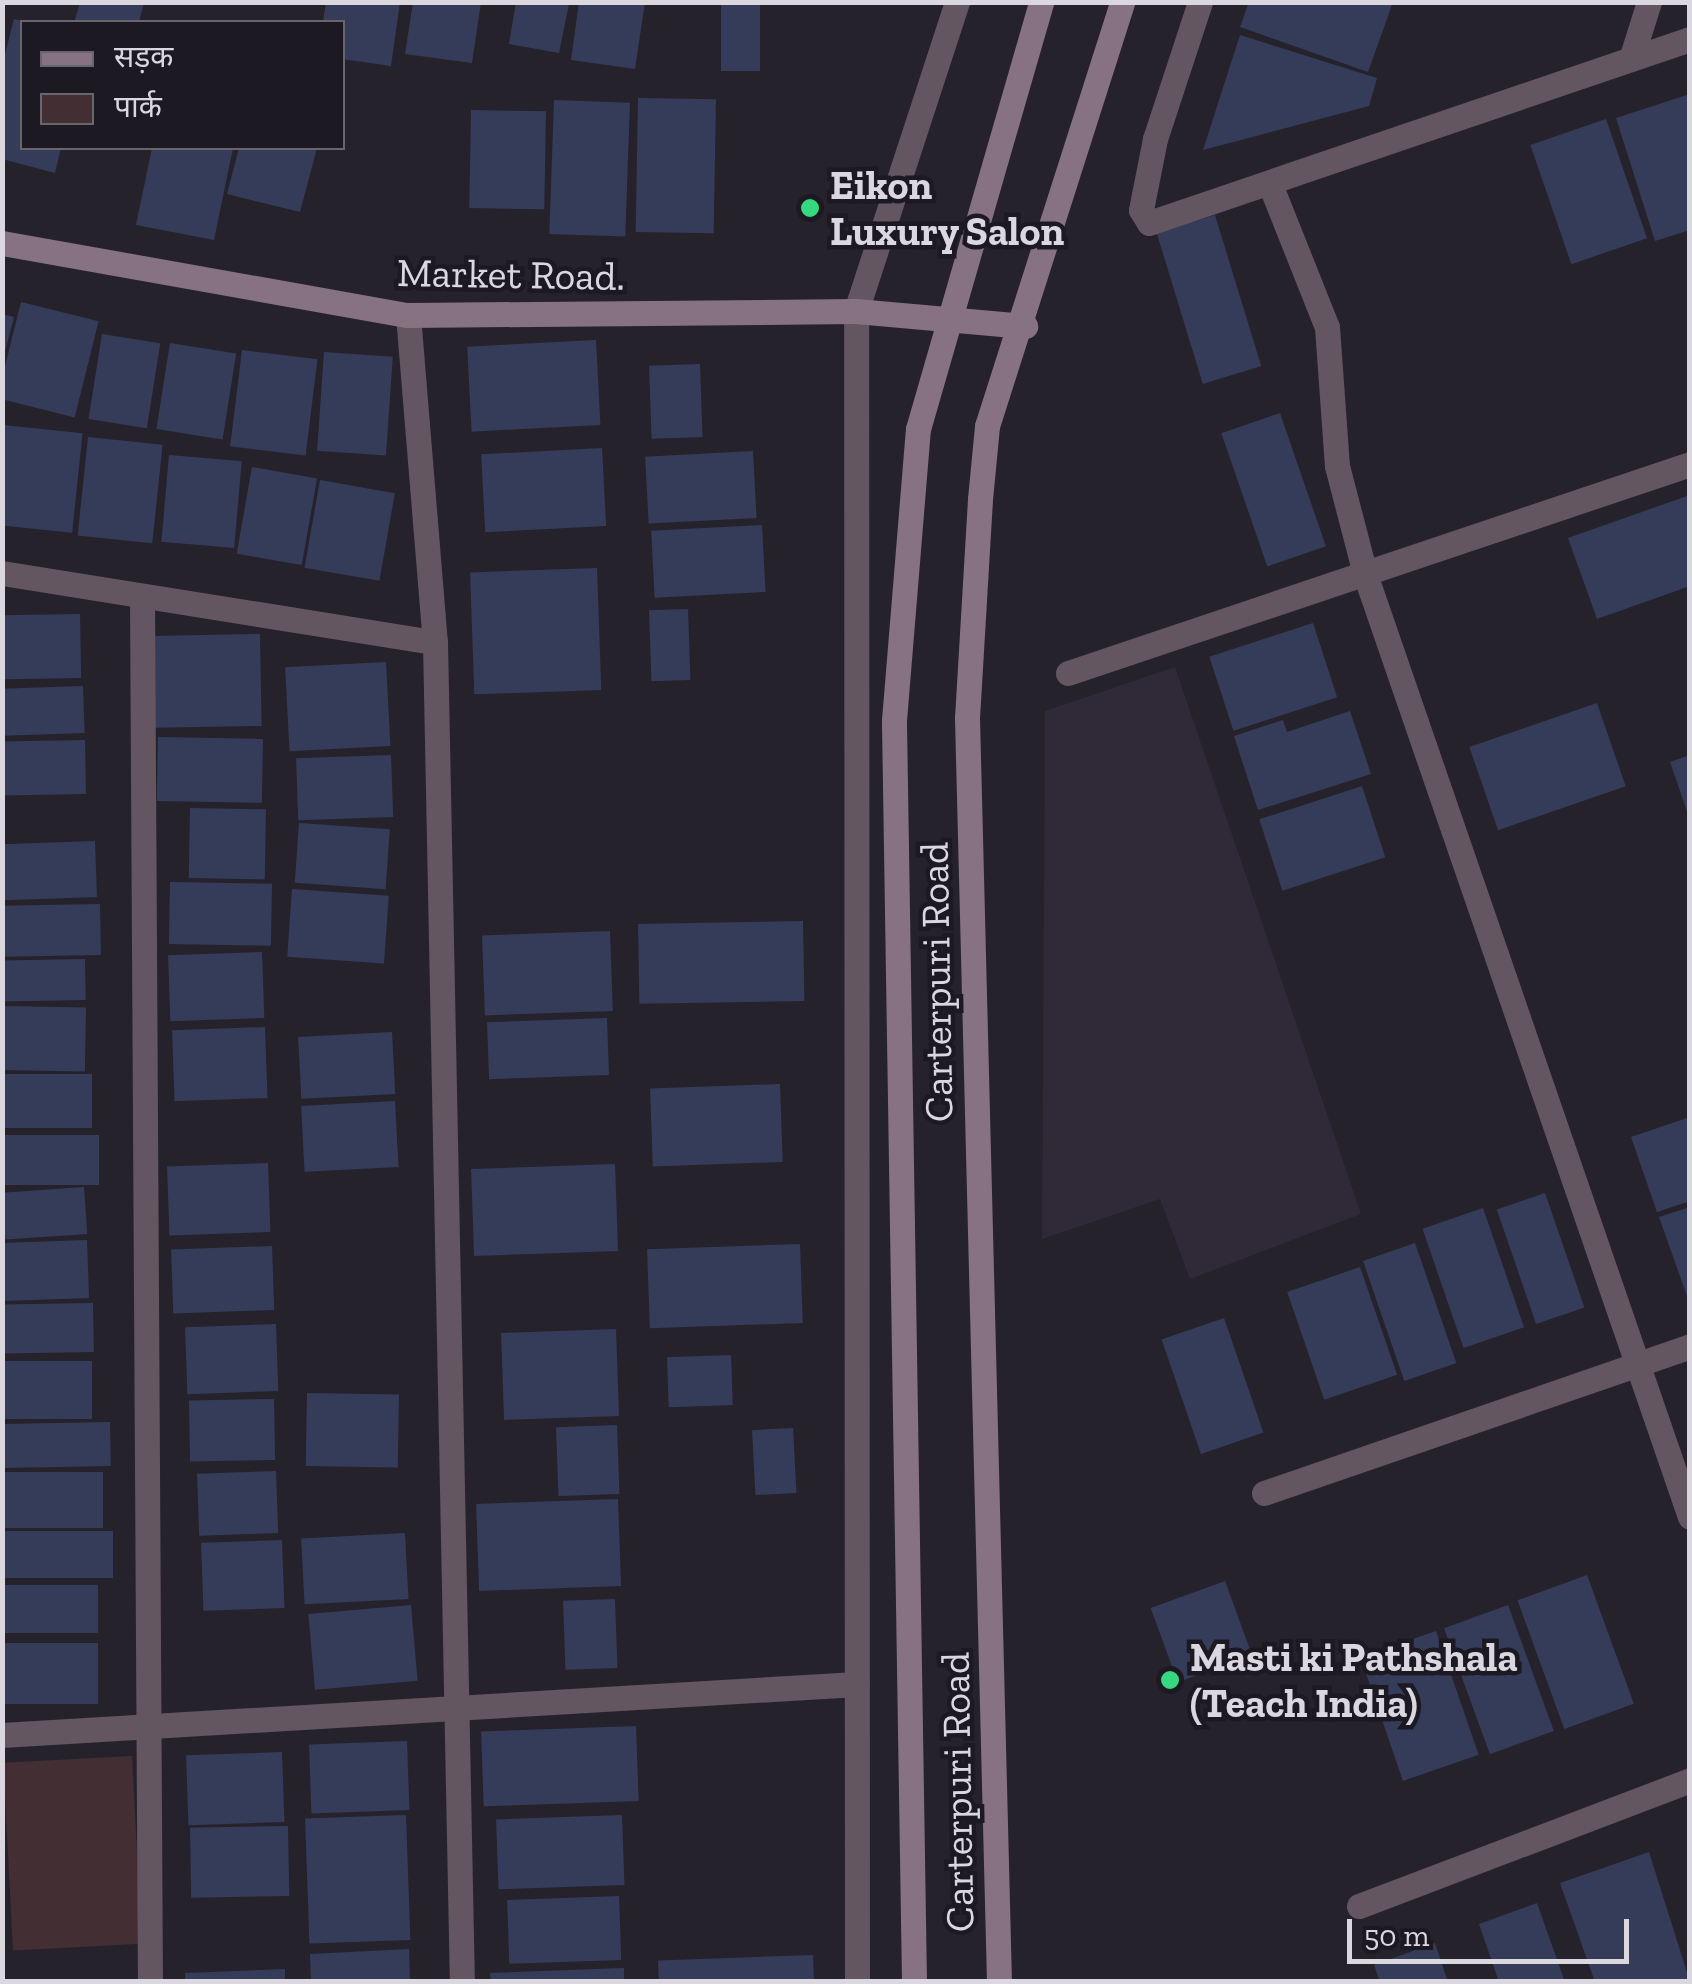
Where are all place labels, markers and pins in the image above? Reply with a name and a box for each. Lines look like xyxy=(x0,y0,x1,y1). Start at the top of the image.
place label: Eikon Luxury Salon xyxy=(830,161,1065,255)
marker: Eikon Luxury Salon xyxy=(799,197,821,219)
place label: Masti ki Pathshala (Teach India) xyxy=(1190,1633,1518,1727)
marker: Masti ki Pathshala (Teach India) xyxy=(1159,1669,1181,1691)

